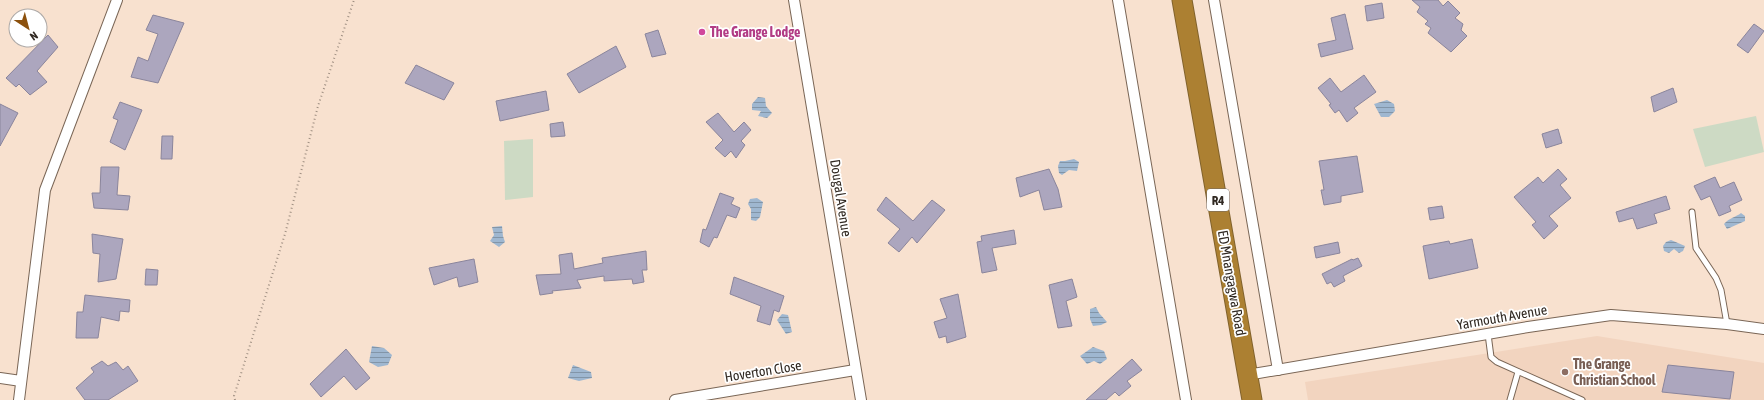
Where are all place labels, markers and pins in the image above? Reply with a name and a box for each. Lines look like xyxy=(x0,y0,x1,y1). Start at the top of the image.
place label: The Grange Lodge xyxy=(710,24,800,40)
marker: The Grange Lodge xyxy=(697,27,707,37)
place label: The Grange Christian School xyxy=(1573,356,1656,388)
marker: The Grange Christian School xyxy=(1560,367,1570,377)

